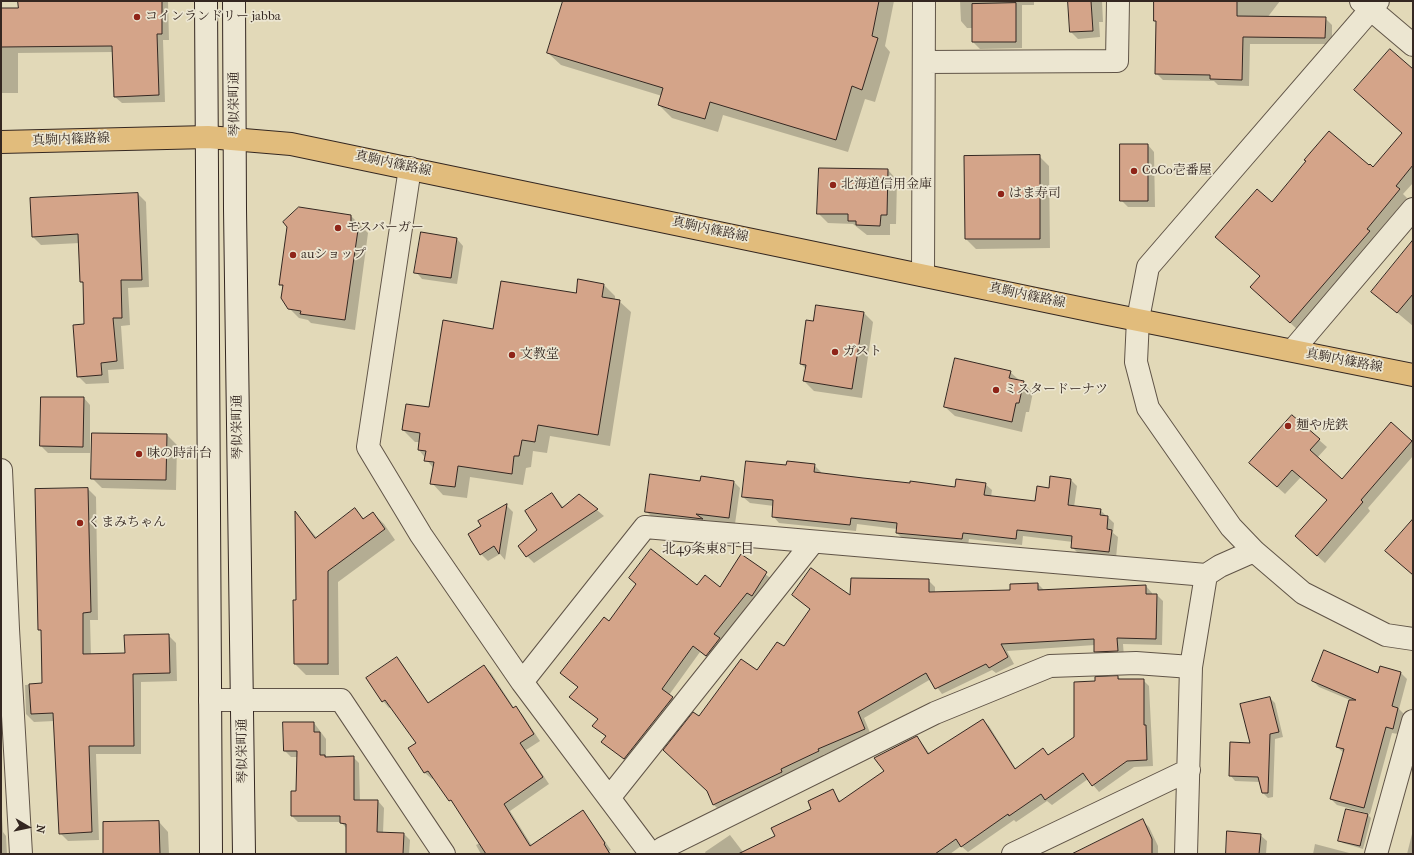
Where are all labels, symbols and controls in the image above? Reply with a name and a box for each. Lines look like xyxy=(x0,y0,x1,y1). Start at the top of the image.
place label: コインランドリー jabba xyxy=(145,9,281,25)
marker: コインランドリー jabba xyxy=(132,12,142,22)
street label: 琴似栄町通 xyxy=(227,71,243,137)
street label: 真駒内篠路線 xyxy=(32,131,110,149)
street label: 真駒内篠路線 xyxy=(353,148,433,180)
place label: CoCo壱番屋 xyxy=(1142,163,1212,179)
marker: CoCo壱番屋 xyxy=(1129,166,1139,176)
place label: 北海道信用金庫 xyxy=(841,177,932,193)
marker: 北海道信用金庫 xyxy=(828,180,838,190)
place label: はま寿司 xyxy=(1009,186,1061,202)
marker: はま寿司 xyxy=(996,189,1006,199)
street label: 真駒内篠路線 xyxy=(670,214,750,246)
place label: モスバーガー xyxy=(346,220,424,236)
marker: モスバーガー xyxy=(333,223,343,233)
place label: auショップ xyxy=(301,247,366,263)
marker: auショップ xyxy=(288,250,298,260)
street label: 真駒内篠路線 xyxy=(987,280,1067,312)
place label: ガスト xyxy=(843,344,882,360)
street label: 真駒内篠路線 xyxy=(1304,346,1384,376)
place label: 文教堂 xyxy=(520,347,559,363)
marker: ガスト xyxy=(830,347,840,357)
marker: 文教堂 xyxy=(507,350,517,360)
place label: ミスタードーナツ xyxy=(1004,382,1108,398)
marker: ミスタードーナツ xyxy=(991,385,1001,395)
street label: 琴似栄町通 xyxy=(230,394,246,460)
place label: 麺や虎鉄 xyxy=(1296,418,1348,434)
marker: 麺や虎鉄 xyxy=(1283,421,1293,431)
place label: 味の時計台 xyxy=(147,446,212,462)
marker: 味の時計台 xyxy=(134,449,144,459)
place label: くまみちゃん xyxy=(88,515,166,531)
marker: くまみちゃん xyxy=(75,518,85,528)
district label: 北49条東8丁目 xyxy=(662,542,754,558)
street label: 琴似栄町通 xyxy=(235,718,251,784)
north arrow xyxy=(8,807,48,847)
text: N xyxy=(33,824,47,834)

